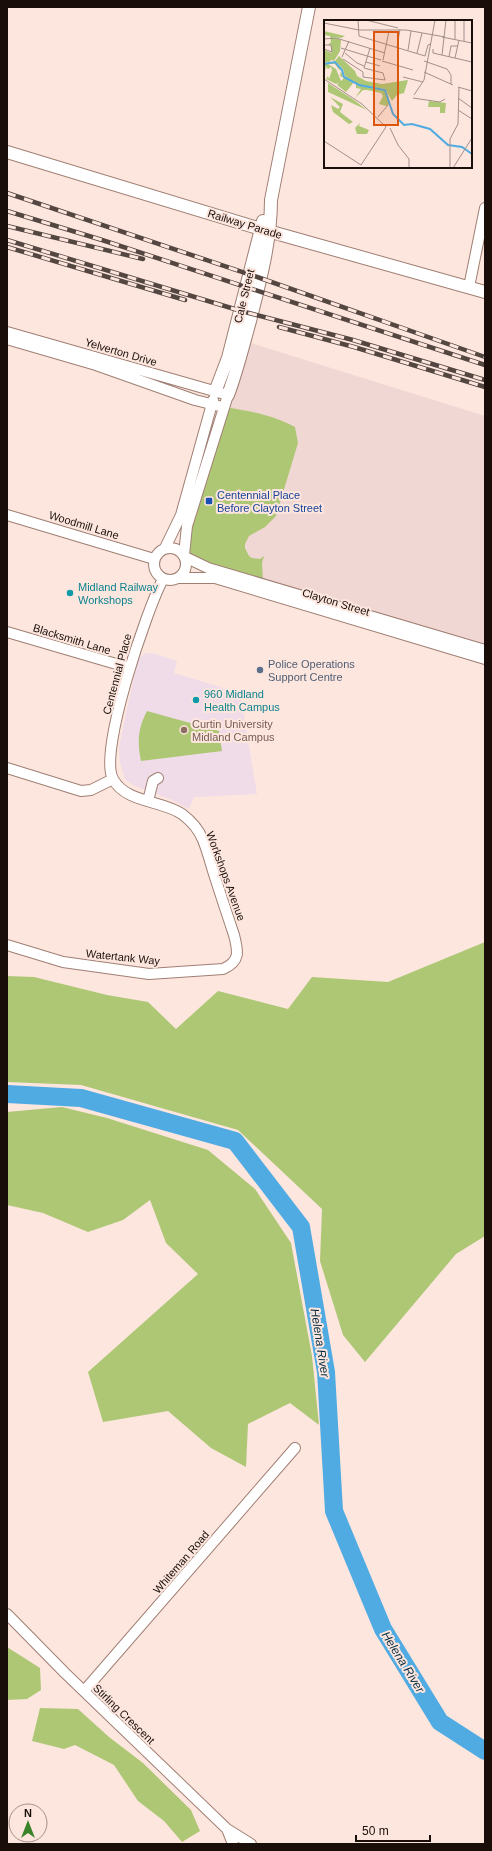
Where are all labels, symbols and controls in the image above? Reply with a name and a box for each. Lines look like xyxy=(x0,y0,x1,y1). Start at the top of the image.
inset map xyxy=(324,20,472,168)
street label: Railway Parade xyxy=(206,207,284,241)
street label: Cale Street xyxy=(232,268,256,324)
street label: Yelverton Drive xyxy=(84,336,158,368)
place label: Centennial Place Before Clayton Street xyxy=(217,489,322,514)
marker: Centennial Place Before Clayton Street xyxy=(204,496,214,506)
street label: Woodmill Lane xyxy=(48,509,120,541)
place label: Midland Railway Workshops xyxy=(78,581,159,606)
street label: Clayton Street xyxy=(301,586,371,618)
marker: Midland Railway Workshops xyxy=(65,588,75,598)
street label: Blacksmith Lane xyxy=(32,621,112,657)
street label: Centennial Place xyxy=(100,632,134,716)
place label: Police Operations Support Centre xyxy=(268,658,355,683)
marker: Police Operations Support Centre xyxy=(255,665,265,675)
place label: 960 Midland Health Campus xyxy=(204,688,280,713)
marker: 960 Midland Health Campus xyxy=(191,695,201,705)
place label: Curtin University Midland Campus xyxy=(192,718,275,743)
marker: Curtin University Midland Campus xyxy=(179,725,189,735)
street label: Workshops Avenue xyxy=(204,830,248,922)
street label: Watertank Way xyxy=(85,947,161,967)
water label: Helena River xyxy=(308,1308,332,1379)
street label: Whiteman Road xyxy=(151,1528,211,1596)
water label: Helena River xyxy=(379,1629,428,1696)
street label: Stirling Crescent xyxy=(91,1682,157,1746)
north arrow xyxy=(8,1803,48,1843)
text: N xyxy=(24,1807,32,1819)
scale bar xyxy=(356,1817,430,1843)
text: 50 m xyxy=(362,1824,389,1838)

